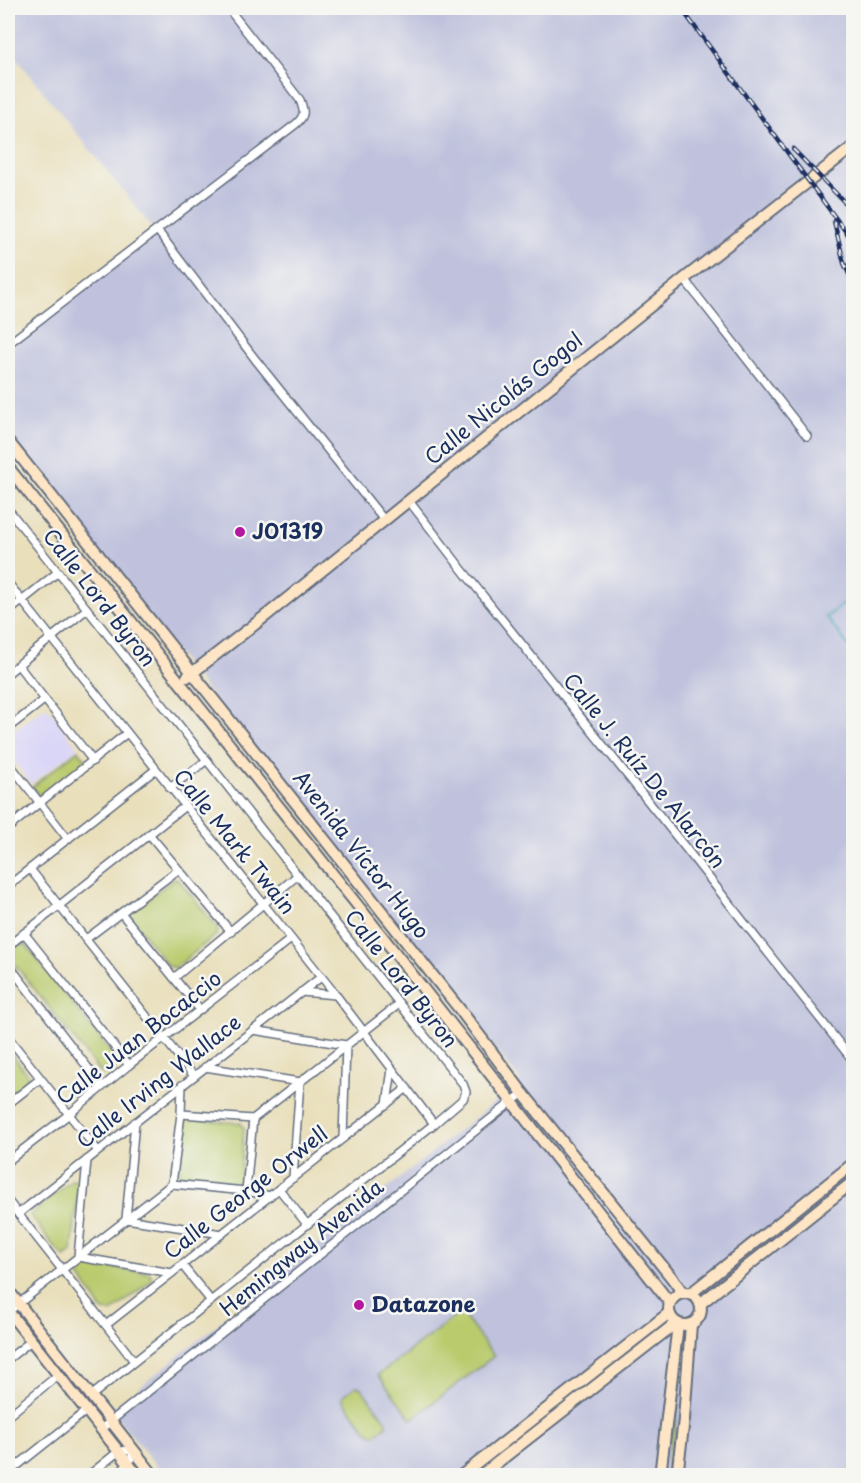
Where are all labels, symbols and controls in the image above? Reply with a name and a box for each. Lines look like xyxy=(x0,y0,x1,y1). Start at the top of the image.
street label: Calle Nicolás Gogol xyxy=(417,323,589,471)
place label: J01319 xyxy=(252,514,323,546)
street label: Calle Lord Byron xyxy=(36,521,165,673)
marker: J01319 xyxy=(233,525,247,539)
street label: Calle J. Ruíz De Alarcón xyxy=(557,665,735,874)
street label: Calle Mark Twain xyxy=(167,761,304,920)
street label: Avenida Víctor Hugo xyxy=(287,763,439,945)
street label: Calle Lord Byron xyxy=(338,902,467,1054)
street label: Calle Juan Bocaccio xyxy=(48,962,227,1111)
street label: Calle Irving Wallace xyxy=(69,1006,247,1155)
street label: Calle George Orwell xyxy=(156,1117,334,1266)
street label: Hemingway Avenida xyxy=(212,1170,390,1323)
place label: Datazone xyxy=(371,1287,475,1319)
marker: Datazone xyxy=(352,1298,366,1312)

